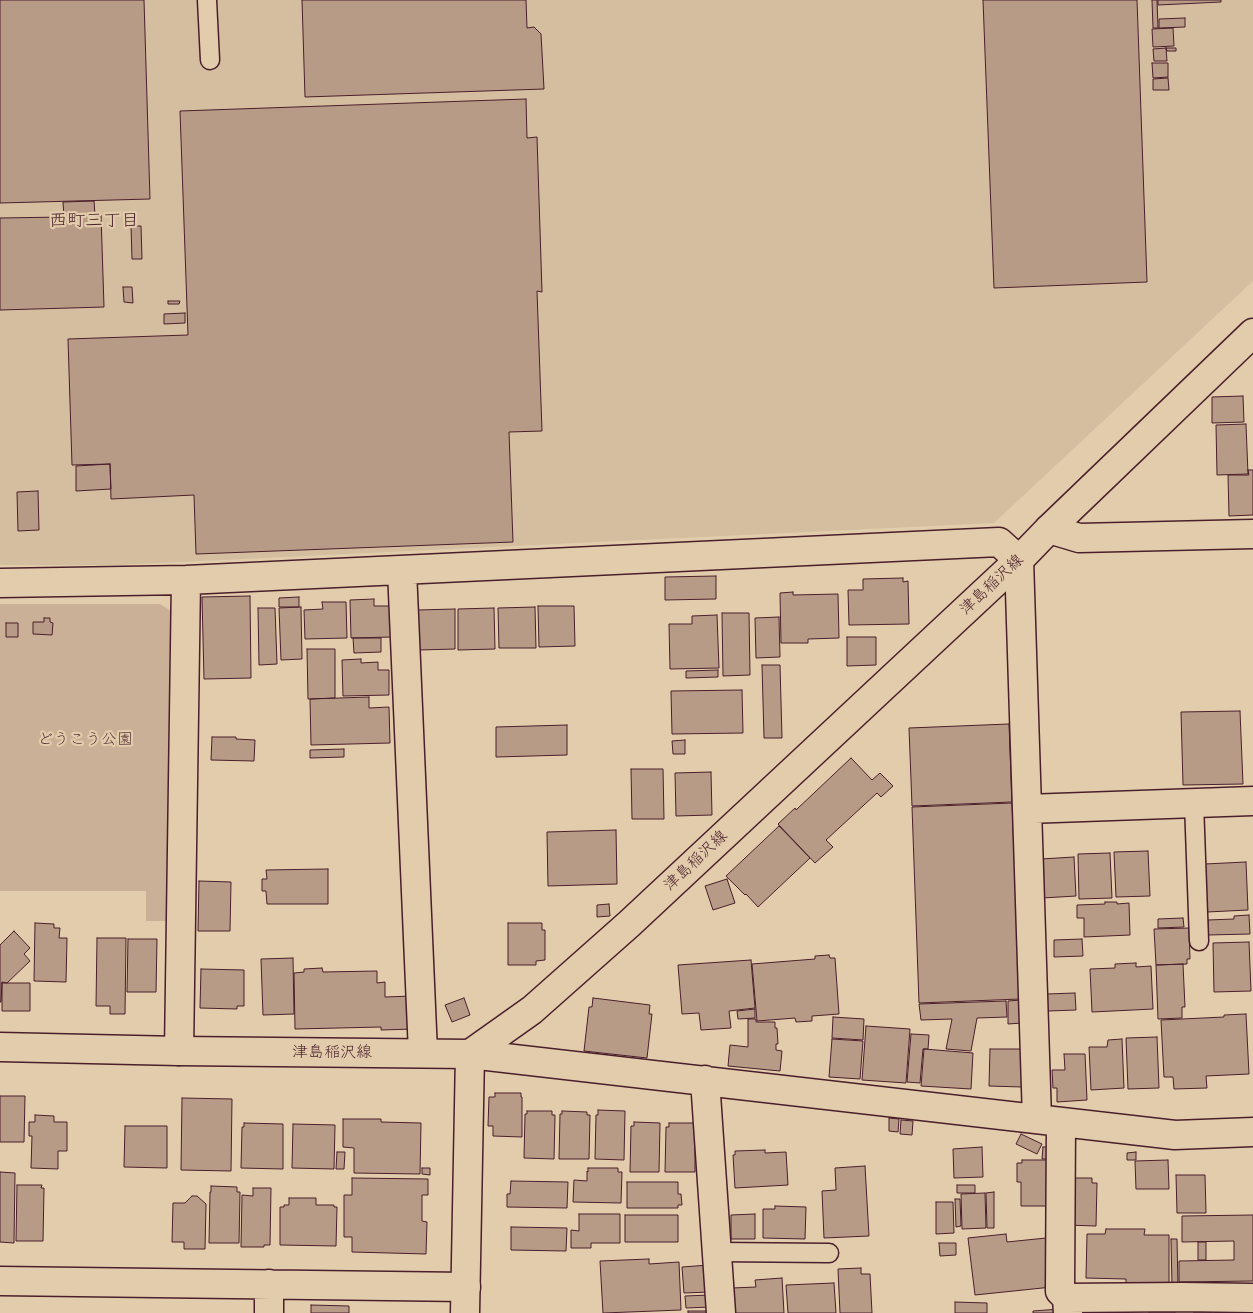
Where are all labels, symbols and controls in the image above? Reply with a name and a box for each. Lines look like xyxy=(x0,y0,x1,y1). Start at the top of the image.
district label: 西町三丁目 xyxy=(49,210,139,232)
street label: 津島稲沢線 xyxy=(956,551,1028,619)
park label: どうこう公園 xyxy=(37,730,133,750)
street label: 津島稲沢線 xyxy=(660,827,732,895)
street label: 津島稲沢線 xyxy=(292,1043,372,1063)

